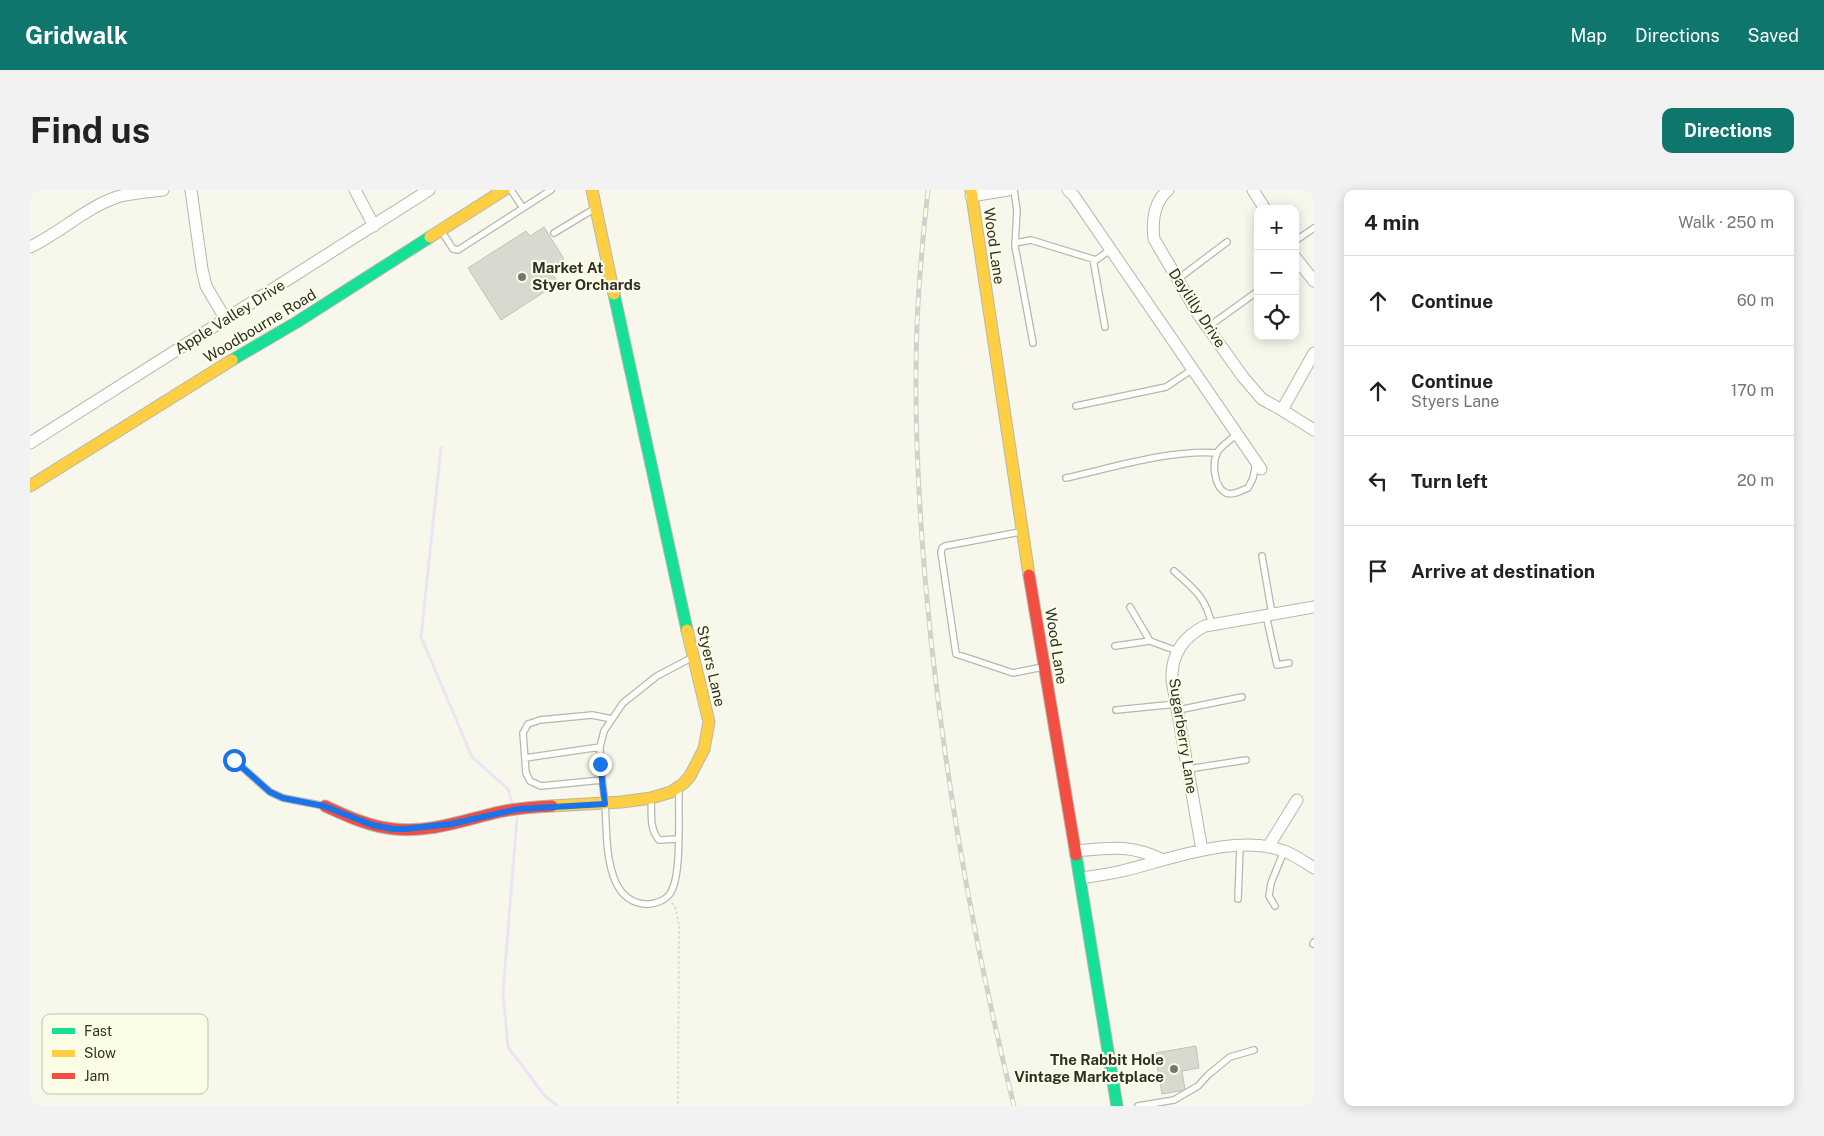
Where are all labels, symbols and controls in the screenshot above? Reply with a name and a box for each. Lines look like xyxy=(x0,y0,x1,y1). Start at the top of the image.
text: Gridwalk xyxy=(25,21,128,49)
text: Map xyxy=(1570,25,1607,46)
text: Directions xyxy=(1635,25,1720,46)
text: Saved xyxy=(1748,25,1799,46)
button: Directions xyxy=(1662,108,1794,153)
text: Find us xyxy=(30,110,150,151)
map controls xyxy=(1254,205,1299,340)
button: + xyxy=(1254,205,1299,250)
street label: Wood Lane xyxy=(981,207,1008,285)
text: 4 min xyxy=(1364,210,1419,235)
text: Walk · 250 m xyxy=(1678,213,1774,232)
button: − xyxy=(1254,250,1299,295)
place label: Market At Styer Orchards xyxy=(532,259,641,293)
street label: Daylilly Drive xyxy=(1166,265,1229,350)
marker: Market At Styer Orchards xyxy=(516,271,528,283)
street label: Apple Valley Drive xyxy=(172,276,288,357)
street label: Woodbourne Road xyxy=(201,285,319,366)
icon: ahead xyxy=(1364,287,1392,315)
text: Continue xyxy=(1411,290,1493,312)
text: 60 m xyxy=(1737,291,1774,310)
button: locate xyxy=(1254,295,1299,340)
text: Continue xyxy=(1411,370,1493,392)
icon: ahead xyxy=(1364,377,1392,405)
text: 170 m xyxy=(1731,381,1774,400)
text: Styers Lane xyxy=(1411,392,1499,411)
icon: left xyxy=(1364,467,1392,495)
text: Turn left xyxy=(1411,470,1488,492)
text: 20 m xyxy=(1737,471,1774,490)
icon: arrive xyxy=(1364,557,1392,585)
text: Arrive at destination xyxy=(1411,560,1595,582)
street label: Wood Lane xyxy=(1042,607,1071,685)
street label: Styers Lane xyxy=(694,624,729,708)
street label: Sugarberry Lane xyxy=(1166,677,1201,795)
route start xyxy=(223,749,246,772)
route end xyxy=(589,753,612,776)
legend xyxy=(42,1014,208,1094)
text: Fast xyxy=(84,1023,112,1039)
text: Slow xyxy=(84,1045,116,1061)
place label: The Rabbit Hole Vintage Marketplace xyxy=(1014,1051,1164,1085)
marker: The Rabbit Hole Vintage Marketplace xyxy=(1168,1063,1180,1075)
text: Jam xyxy=(84,1068,109,1084)

